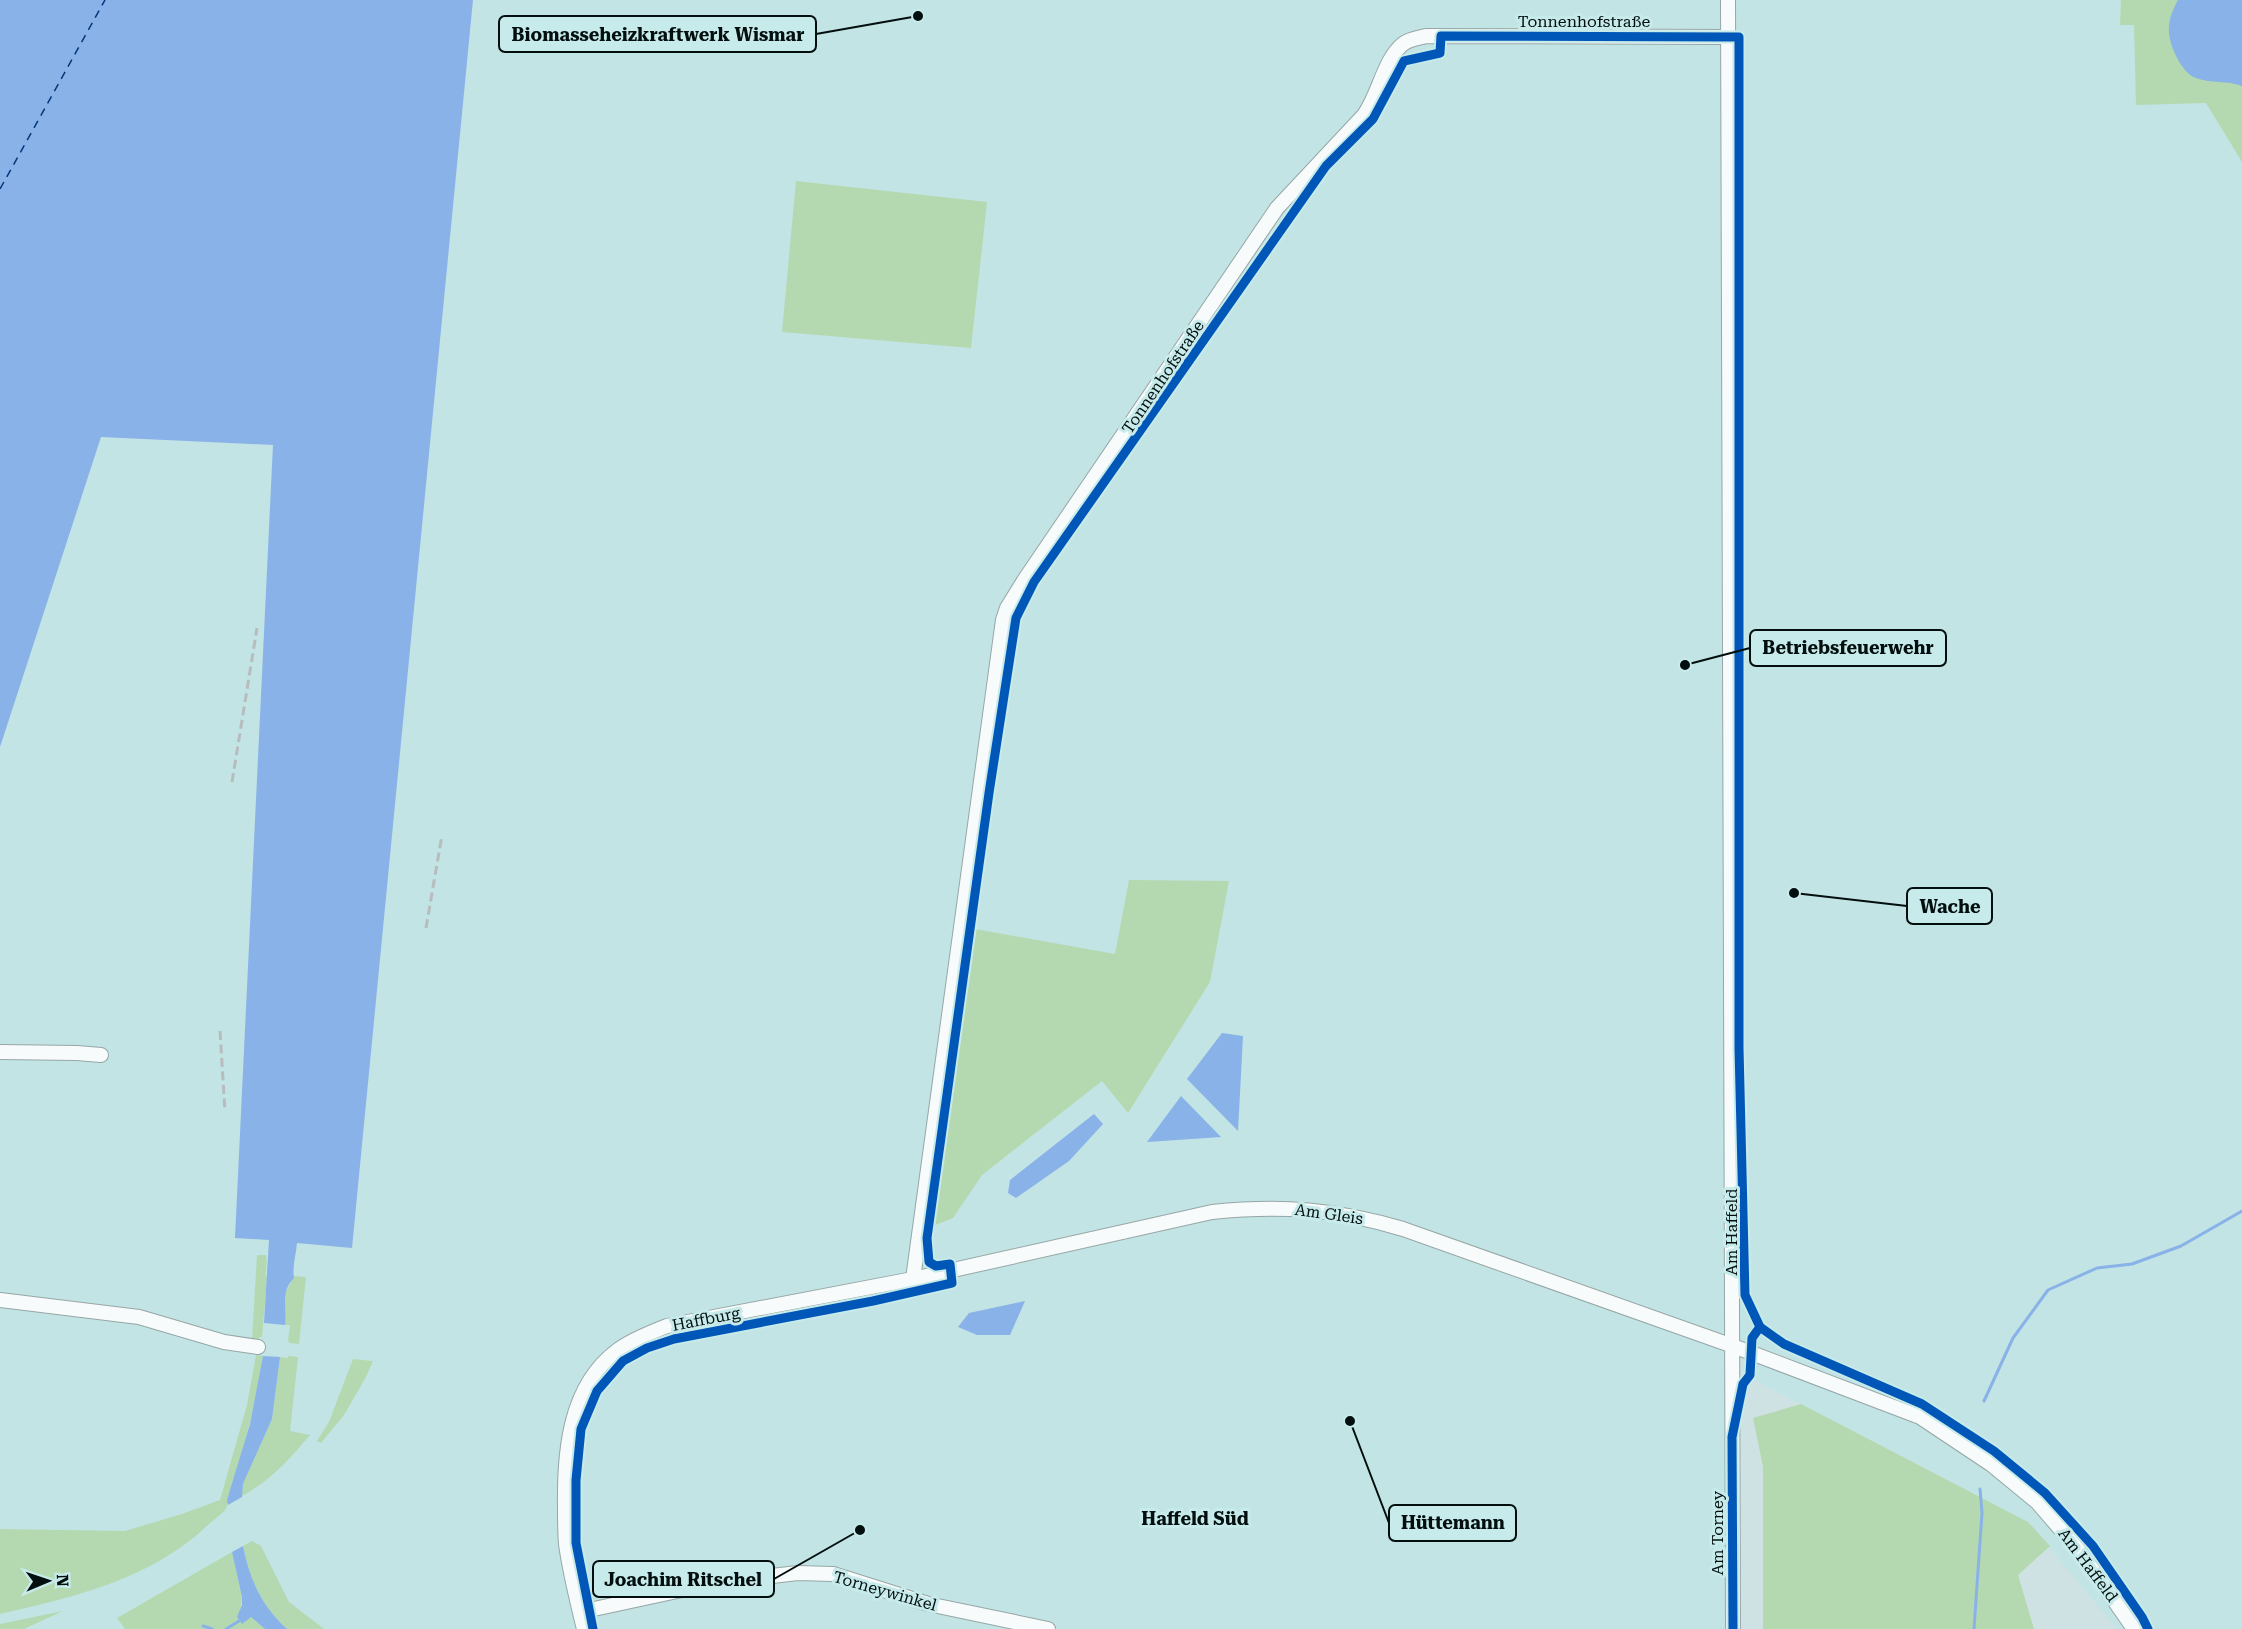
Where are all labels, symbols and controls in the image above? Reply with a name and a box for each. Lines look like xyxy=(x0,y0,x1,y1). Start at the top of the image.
street label: Tonnenhofstraße xyxy=(1518,12,1650,31)
callout: Biomasseheizkraftwerk Wismar xyxy=(499,16,816,52)
text: Biomasseheizkraftwerk Wismar xyxy=(512,24,804,45)
street label: Tonnenhofstraße xyxy=(1118,317,1208,437)
callout: Betriebsfeuerwehr xyxy=(1750,630,1946,666)
text: Betriebsfeuerwehr xyxy=(1762,637,1934,658)
callout: Wache xyxy=(1907,888,1992,924)
text: Wache xyxy=(1919,896,1981,917)
street label: Am Haffeld xyxy=(1722,1188,1741,1276)
street label: Am Gleis xyxy=(1294,1200,1365,1228)
street label: Haffburg xyxy=(670,1303,743,1335)
street label: Am Torney xyxy=(1708,1490,1727,1575)
callout: Hüttemann xyxy=(1389,1505,1516,1541)
district label: Haffeld Süd xyxy=(1141,1508,1249,1529)
text: Hüttemann xyxy=(1401,1512,1505,1533)
street label: Am Haffeld xyxy=(2054,1525,2122,1605)
north arrow xyxy=(18,1551,78,1611)
callout: Joachim Ritschel xyxy=(593,1561,774,1597)
street label: Torneywinkel xyxy=(831,1567,939,1615)
text: Joachim Ritschel xyxy=(604,1569,762,1590)
text: N xyxy=(53,1574,72,1587)

